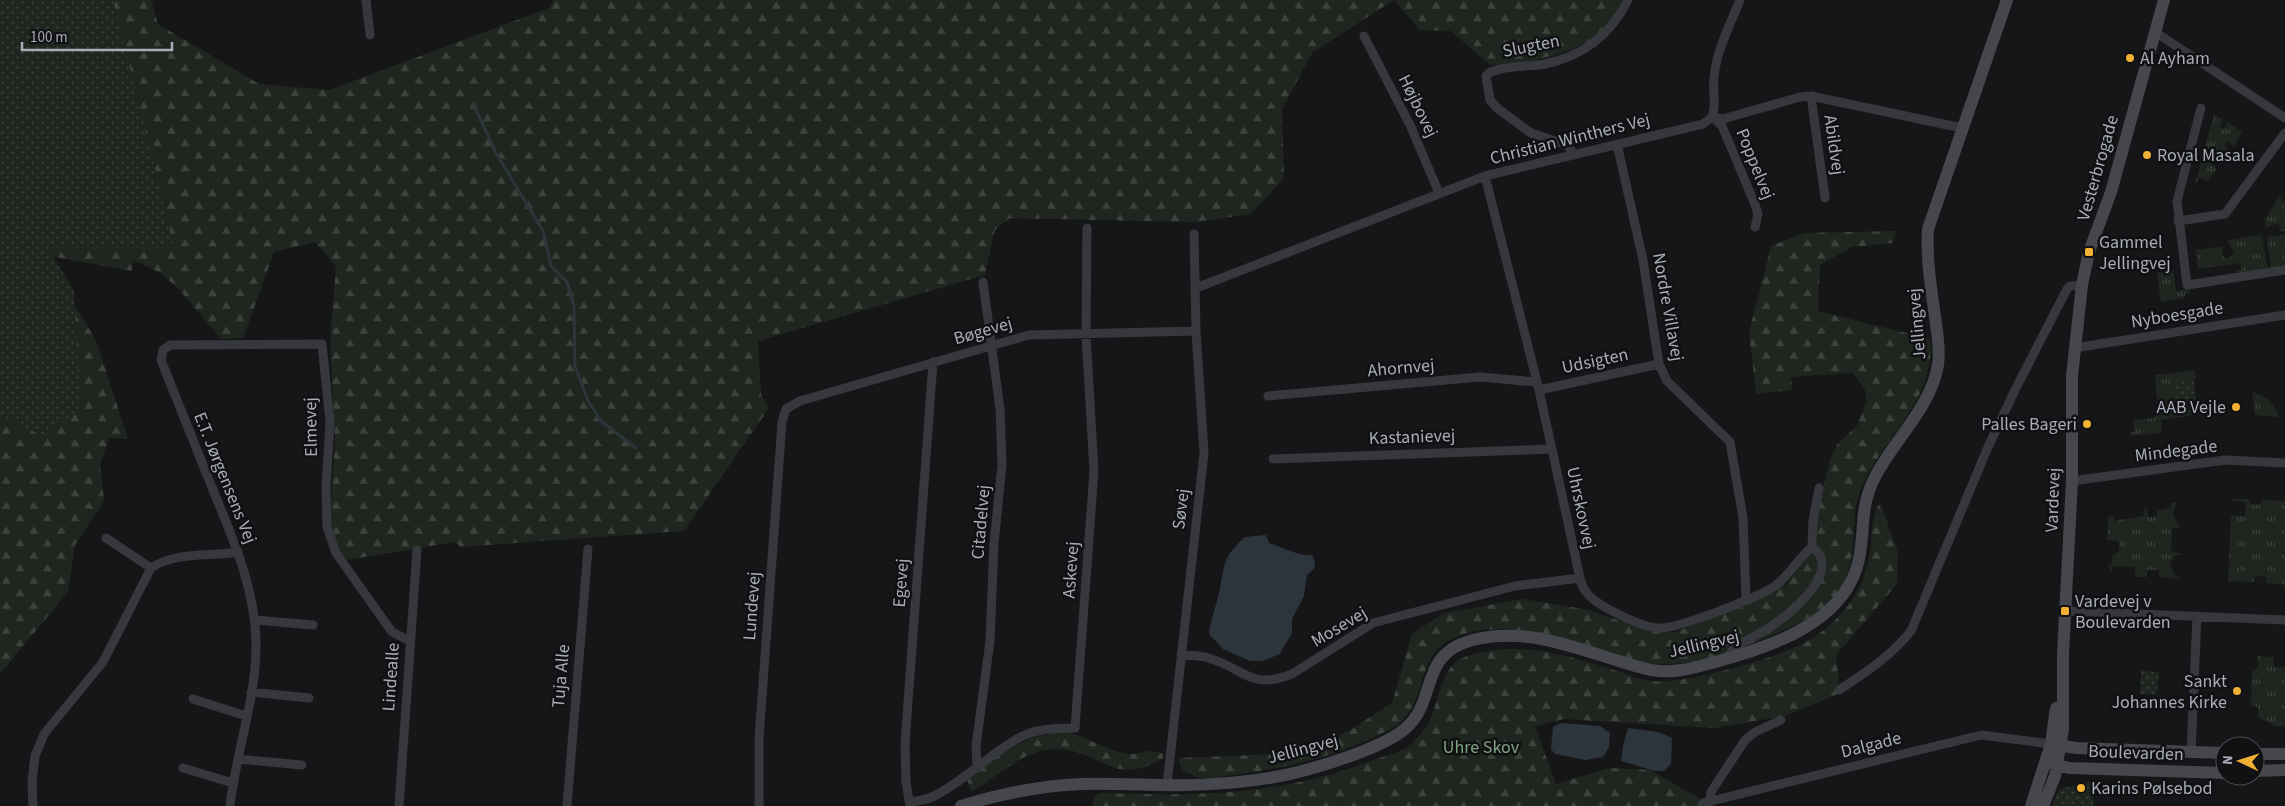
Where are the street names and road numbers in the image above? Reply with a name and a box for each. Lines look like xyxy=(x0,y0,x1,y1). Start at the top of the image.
street label: Slugten xyxy=(1500,28,1562,64)
street label: Højbovej xyxy=(1392,70,1444,142)
street label: Christian Winthers Vej xyxy=(1487,107,1653,171)
street label: Vesterbrogade xyxy=(2071,112,2125,224)
street label: Abildvej xyxy=(1817,113,1851,177)
street label: Poppelvej xyxy=(1729,125,1781,203)
street label: Nordre Villavej xyxy=(1646,251,1690,363)
street label: Jellingvej xyxy=(1901,287,1933,361)
street label: Nyboesgade xyxy=(2129,295,2225,335)
street label: Bøgevej xyxy=(951,311,1015,351)
street label: Udsigten xyxy=(1560,342,1630,380)
street label: Ahornvej xyxy=(1366,353,1436,383)
street label: Elmevej xyxy=(298,397,324,457)
street label: E.T. Jørgensens Vej xyxy=(187,408,263,548)
street label: Kastanievej xyxy=(1368,423,1456,451)
street label: Mindegade xyxy=(2133,434,2219,468)
street label: Uhrskovvej xyxy=(1560,465,1602,551)
street label: Vardevej xyxy=(2039,467,2067,533)
street label: Citadelvej xyxy=(965,484,997,560)
street label: Søvej xyxy=(1166,487,1196,531)
street label: Askevej xyxy=(1057,541,1085,599)
street label: Egevej xyxy=(887,558,915,608)
street label: Lundevej xyxy=(737,571,767,641)
street label: Mosevej xyxy=(1306,601,1372,653)
street label: Jellingvej xyxy=(1666,624,1742,664)
street label: Lindealle xyxy=(376,642,406,712)
street label: Tuja Alle xyxy=(546,643,576,709)
street label: Dalgade xyxy=(1838,725,1904,765)
street label: Jellingvej xyxy=(1265,728,1341,770)
street label: Boulevarden xyxy=(2088,739,2184,767)

